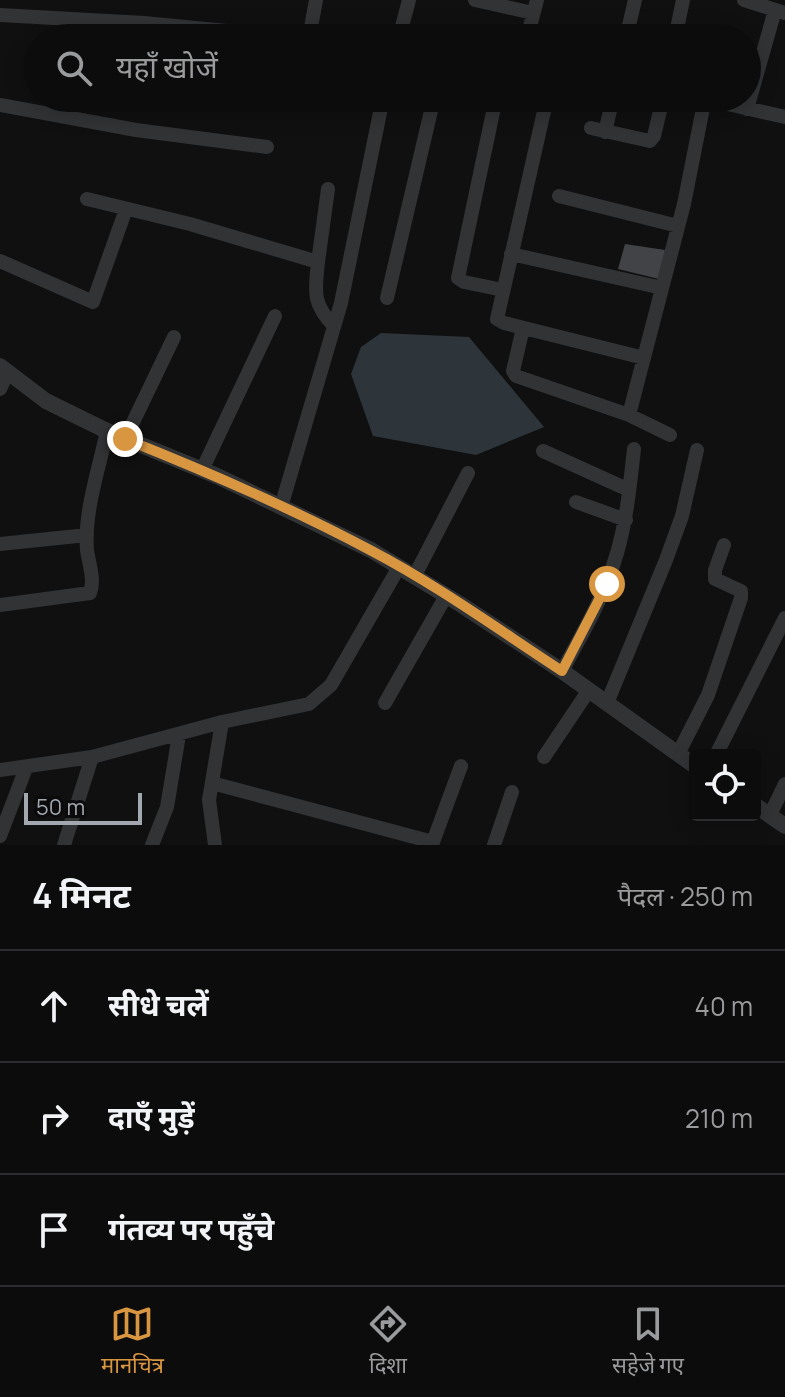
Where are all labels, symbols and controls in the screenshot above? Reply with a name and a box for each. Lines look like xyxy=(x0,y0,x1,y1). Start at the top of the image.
search box xyxy=(24,24,761,112)
icon: search xyxy=(52,46,96,90)
text: यहाँ खोजें xyxy=(116,46,218,87)
route end xyxy=(107,421,143,457)
route start xyxy=(589,566,625,602)
map controls xyxy=(689,749,761,821)
button: locate xyxy=(689,749,761,821)
scale bar xyxy=(24,789,142,825)
text: 50 m xyxy=(36,792,85,822)
text: 4 मिनट xyxy=(32,872,131,918)
text: पैदल · 250 m xyxy=(618,878,753,914)
icon: ahead xyxy=(32,984,76,1028)
text: सीधे चलें xyxy=(108,984,209,1025)
text: 40 m xyxy=(695,988,753,1024)
icon: right xyxy=(32,1096,76,1140)
text: दाएँ मुड़ें xyxy=(108,1096,195,1137)
text: 210 m xyxy=(685,1100,753,1136)
icon: arrive xyxy=(32,1208,76,1252)
text: गंतव्य पर पहुँचे xyxy=(108,1208,274,1249)
tab: मानचित्र xyxy=(101,1302,164,1382)
tab: दिशा xyxy=(366,1302,410,1382)
tab: सहेजे गए xyxy=(612,1302,684,1382)

